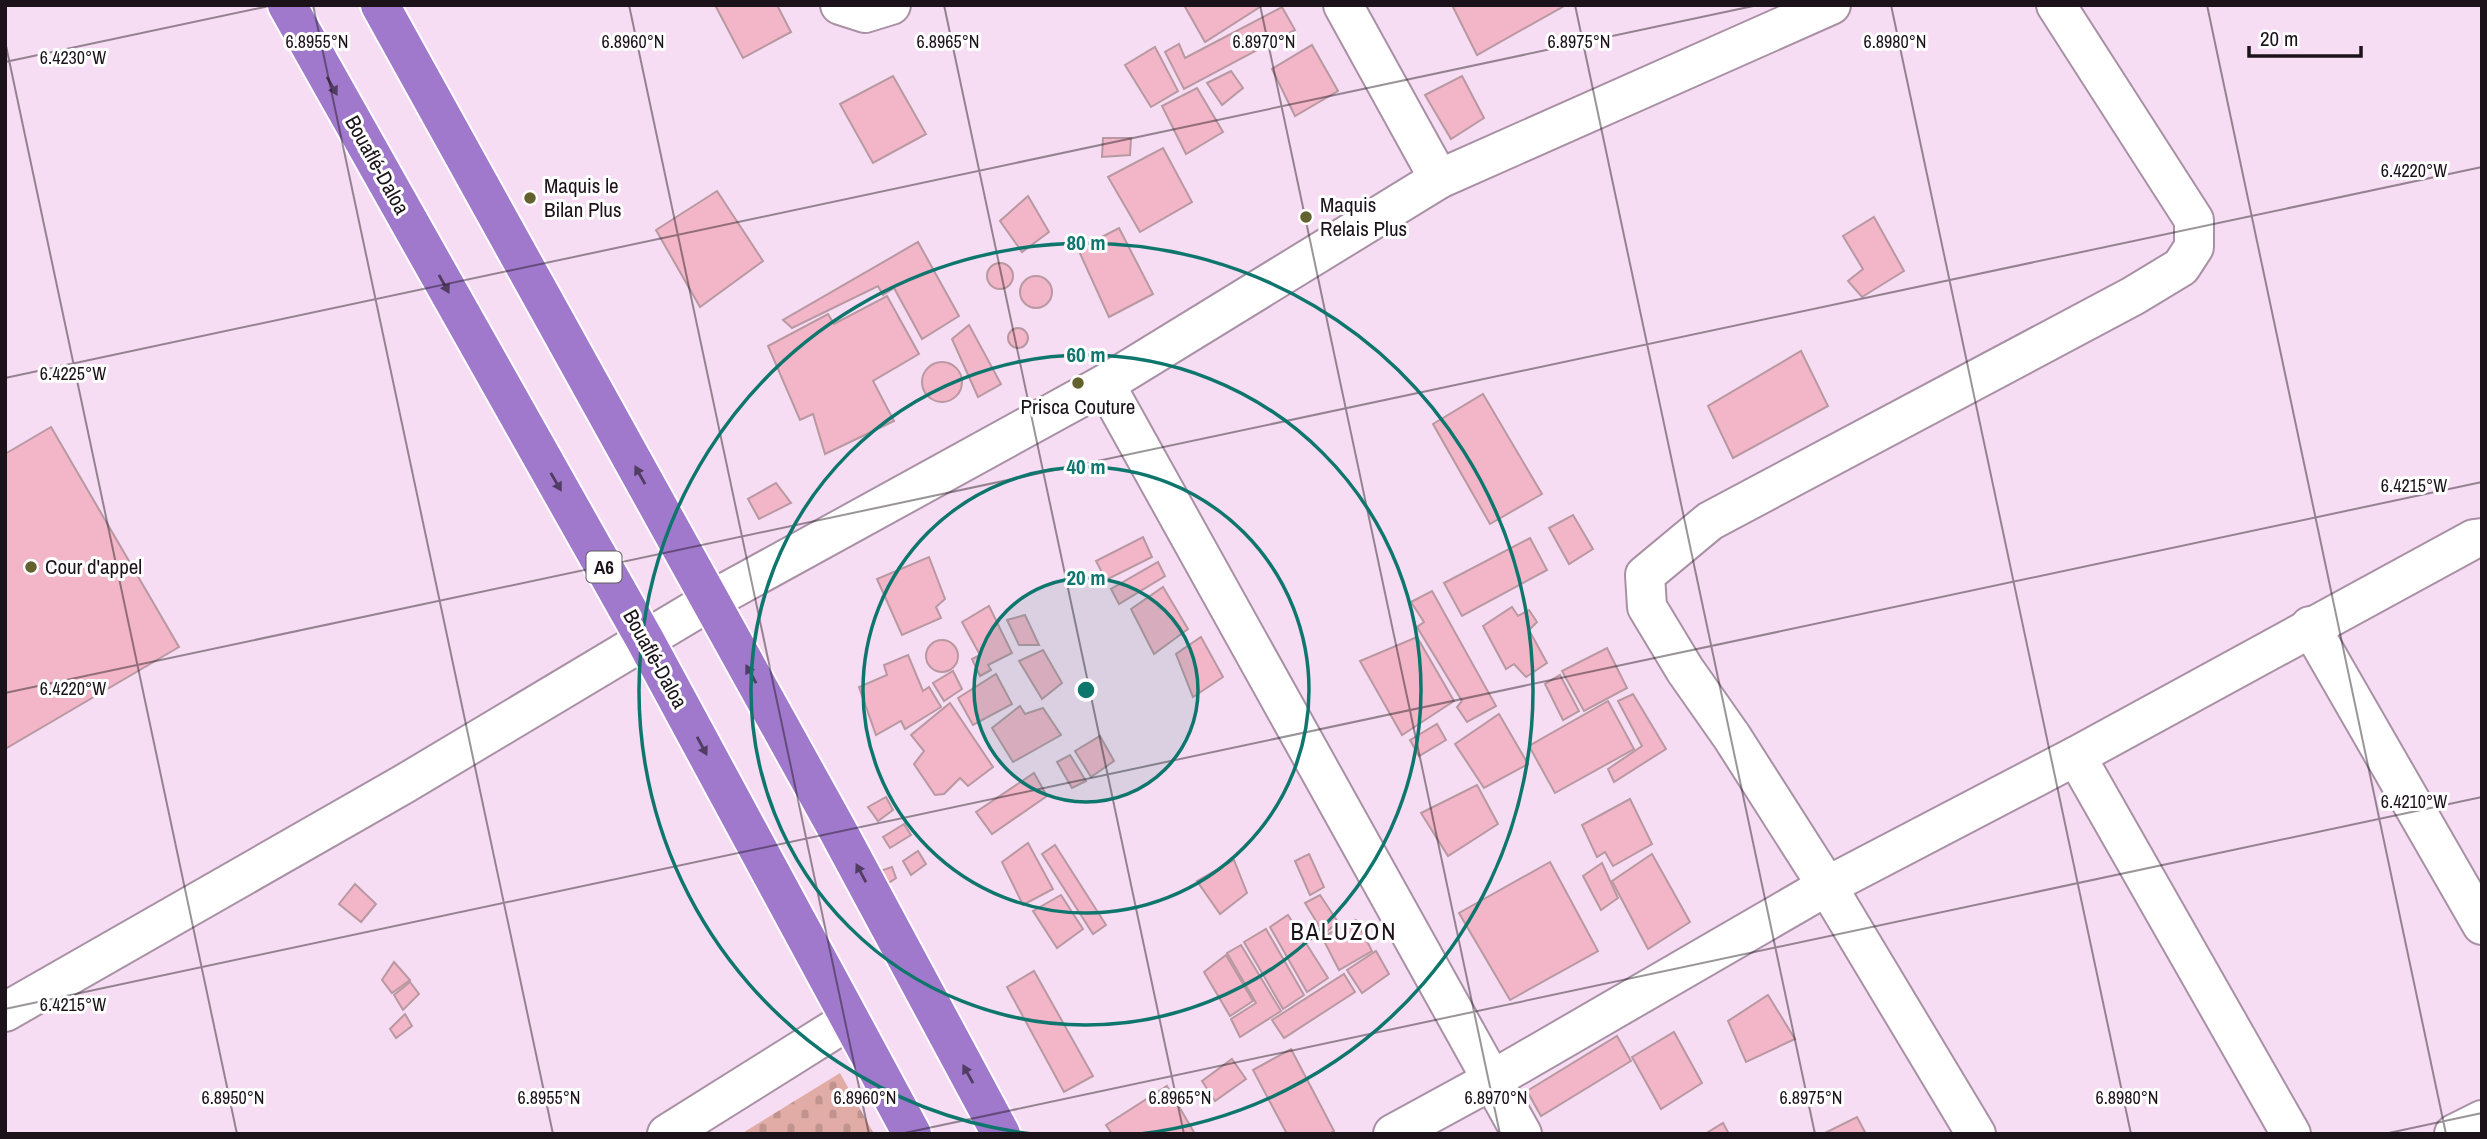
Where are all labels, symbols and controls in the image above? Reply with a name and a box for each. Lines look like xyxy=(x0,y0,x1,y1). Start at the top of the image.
scale bar xyxy=(2249,14,2361,58)
text: 20 m xyxy=(2260,24,2298,53)
text: 6.8955°N xyxy=(286,29,349,54)
text: 6.8960°N xyxy=(602,29,665,54)
text: 6.8965°N xyxy=(917,29,980,54)
text: 6.8970°N xyxy=(1233,29,1296,54)
text: 6.8975°N xyxy=(1548,29,1611,54)
text: 6.8980°N xyxy=(1864,29,1927,54)
text: 6.4230°W xyxy=(40,45,106,70)
one-way arrow xyxy=(326,76,338,96)
street label: Bouaflé-Daloa xyxy=(338,110,417,220)
text: 6.4220°W xyxy=(2381,158,2447,183)
place label: Maquis le Bilan Plus xyxy=(544,171,622,224)
marker: Maquis le Bilan Plus xyxy=(522,190,538,206)
place label: Maquis Relais Plus xyxy=(1320,190,1407,243)
marker: Maquis Relais Plus xyxy=(1298,209,1314,225)
text: 80 m xyxy=(1066,228,1106,257)
one-way arrow xyxy=(438,274,450,294)
text: 60 m xyxy=(1066,340,1106,369)
text: 6.4225°W xyxy=(40,361,106,386)
marker: Prisca Couture xyxy=(1070,375,1086,391)
place label: Prisca Couture xyxy=(1021,392,1135,421)
text: 40 m xyxy=(1066,452,1106,481)
one-way arrow xyxy=(634,466,646,485)
one-way arrow xyxy=(550,473,562,492)
text: 6.4215°W xyxy=(2381,473,2447,498)
place label: Cour d'appel xyxy=(45,552,142,581)
road number: A6 xyxy=(586,552,622,582)
marker: Cour d'appel xyxy=(23,559,39,575)
text: 20 m xyxy=(1066,563,1106,592)
street label: Bouaflé-Daloa xyxy=(616,604,695,714)
one-way arrow xyxy=(745,664,757,684)
text: 6.4220°W xyxy=(40,676,106,701)
centre of rings xyxy=(1074,678,1098,702)
one-way arrow xyxy=(695,736,707,756)
text: 6.4210°W xyxy=(2381,789,2447,814)
one-way arrow xyxy=(855,863,866,883)
district label: BALUZON xyxy=(1291,915,1397,947)
text: 6.4215°W xyxy=(40,992,106,1017)
one-way arrow xyxy=(962,1064,974,1084)
text: 6.8950°N xyxy=(202,1085,265,1110)
text: 6.8955°N xyxy=(518,1085,581,1110)
text: 6.8960°N xyxy=(834,1085,897,1110)
text: 6.8965°N xyxy=(1149,1085,1212,1110)
text: 6.8970°N xyxy=(1465,1085,1528,1110)
text: 6.8975°N xyxy=(1780,1085,1843,1110)
text: 6.8980°N xyxy=(2096,1085,2159,1110)

